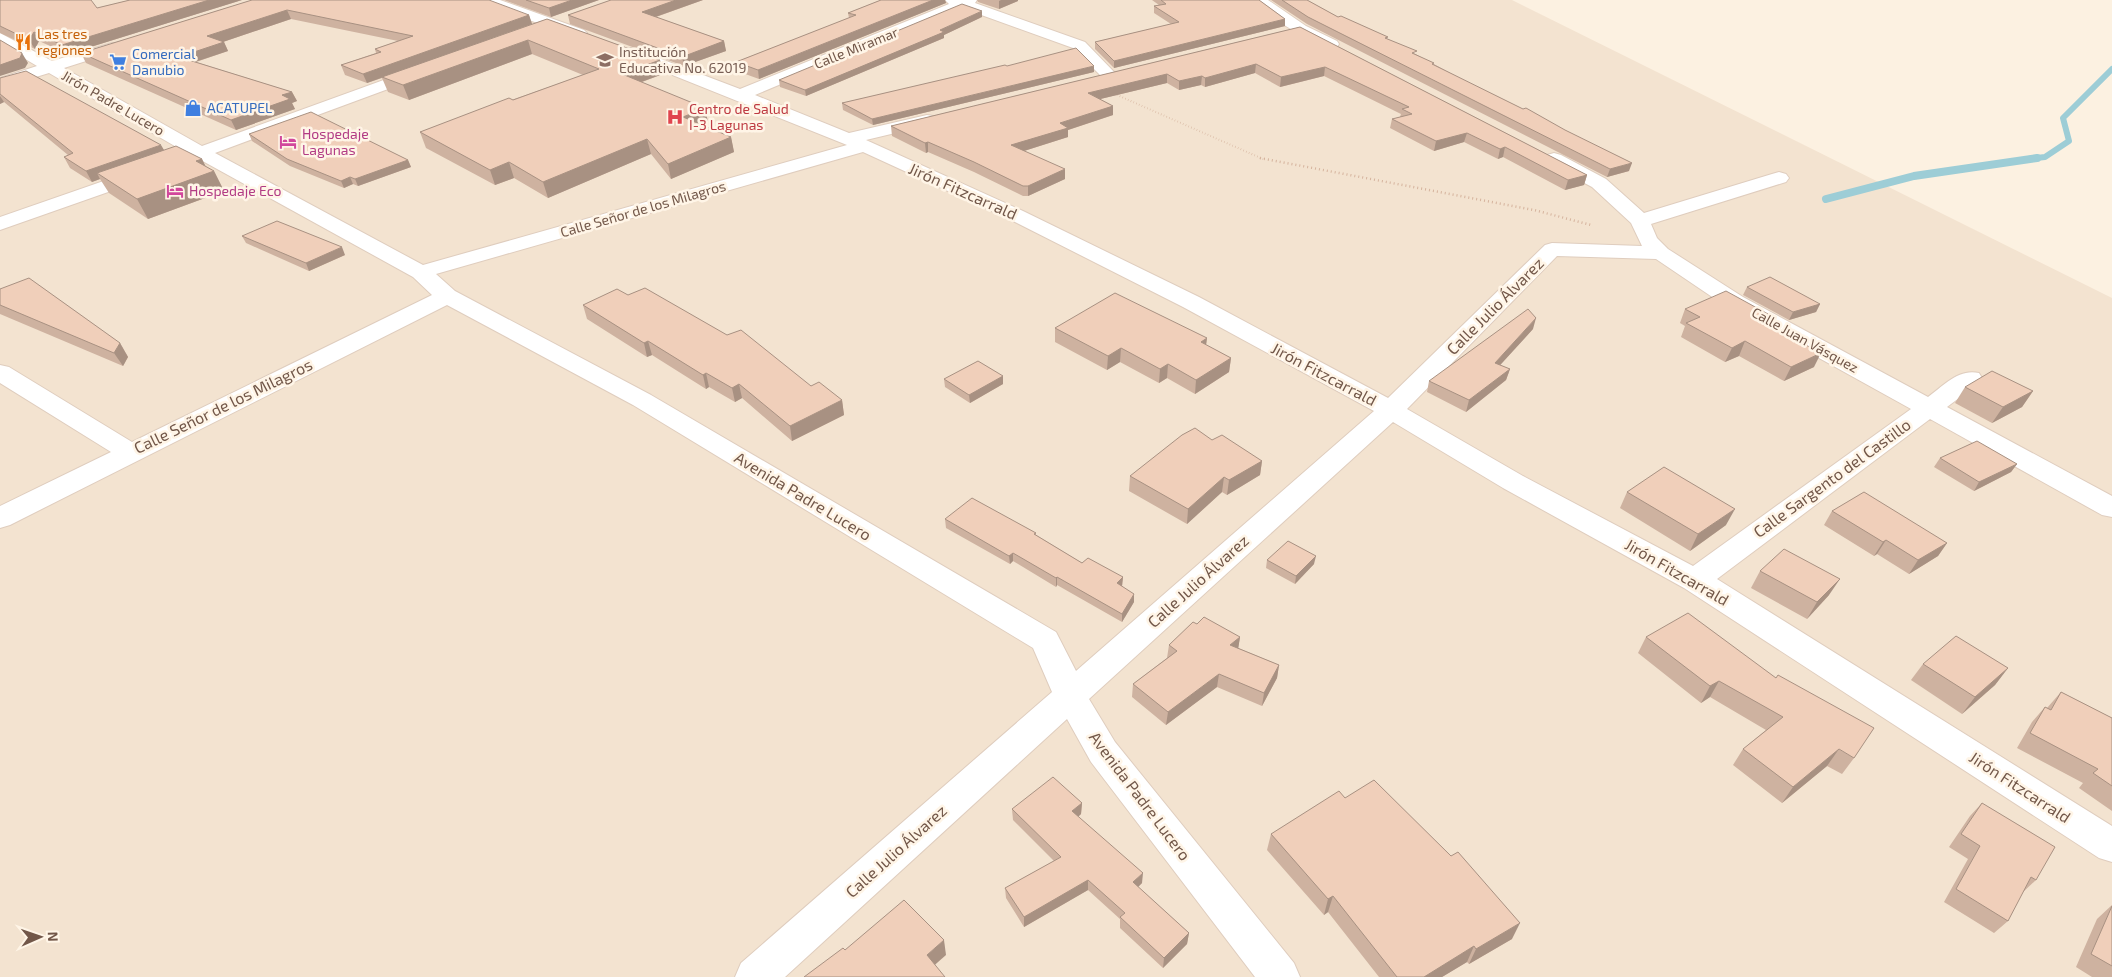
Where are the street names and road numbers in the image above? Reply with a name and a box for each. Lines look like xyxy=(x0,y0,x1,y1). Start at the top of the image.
street label: Calle Miramar xyxy=(811,23,901,72)
street label: Jirón Padre Lucero xyxy=(59,66,168,139)
street label: Jirón Fitzcarrald xyxy=(906,158,1020,223)
street label: Calle Señor de los Milagros xyxy=(558,177,728,240)
street label: Calle Julio Álvarez xyxy=(1442,253,1547,358)
street label: Calle Juan Vásquez xyxy=(1749,303,1862,376)
street label: Jirón Fitzcarrald xyxy=(1268,338,1380,409)
street label: Calle Señor de los Milagros xyxy=(131,354,315,457)
street label: Calle Sargento del Castillo xyxy=(1749,414,1914,541)
street label: Avenida Padre Lucero xyxy=(731,447,875,544)
street label: Calle Julio Álvarez xyxy=(1143,530,1252,631)
street label: Jirón Fitzcarrald xyxy=(1622,534,1732,609)
street label: Avenida Padre Lucero xyxy=(1086,728,1195,864)
street label: Jirón Fitzcarrald xyxy=(1966,747,2074,826)
street label: Calle Julio Álvarez xyxy=(841,800,950,901)

